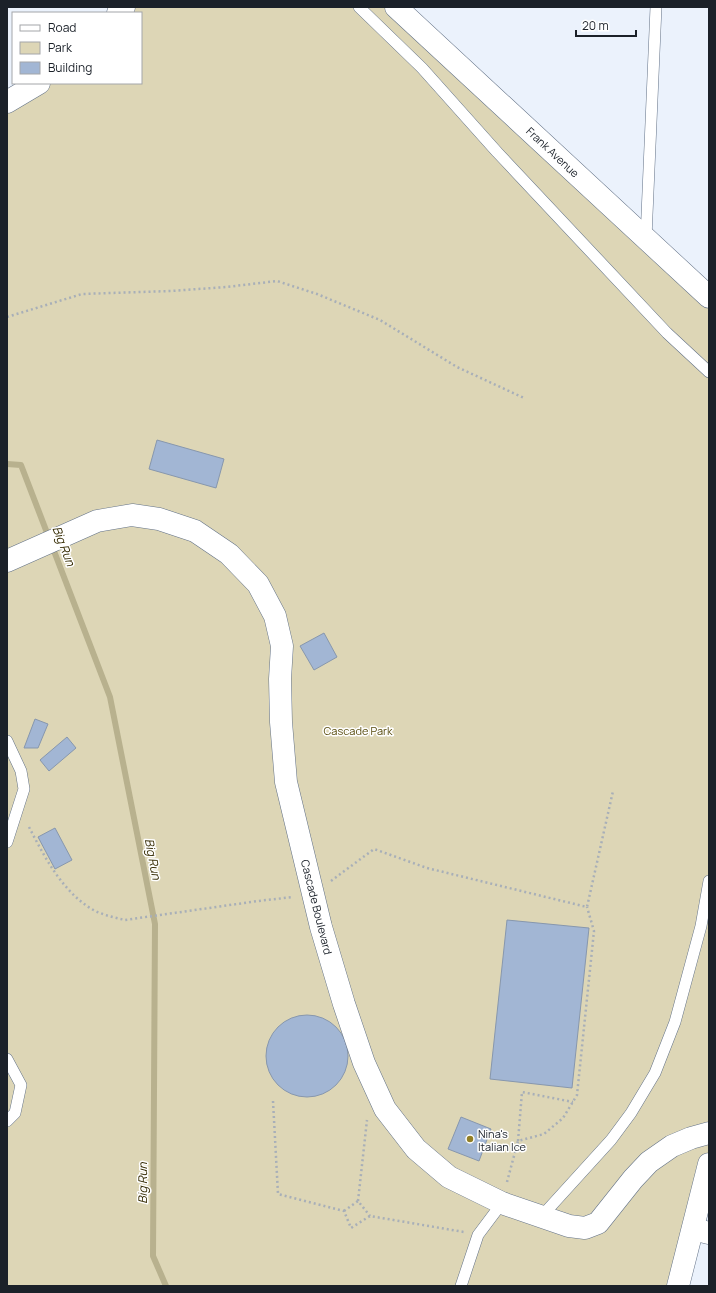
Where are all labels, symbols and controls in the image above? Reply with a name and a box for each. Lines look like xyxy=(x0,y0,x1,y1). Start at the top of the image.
legend xyxy=(12,12,142,84)
scale bar xyxy=(576,12,636,38)
text: 20 m xyxy=(582,17,609,34)
text: Road xyxy=(48,19,76,36)
text: Park xyxy=(48,39,73,56)
text: Building xyxy=(48,59,92,76)
street label: Frank Avenue xyxy=(523,124,583,181)
water label: Big Run xyxy=(49,524,80,569)
park label: Cascade Park xyxy=(324,723,393,738)
water label: Big Run xyxy=(141,837,165,882)
street label: Cascade Boulevard xyxy=(298,858,336,956)
place label: Nina's Italian Ice xyxy=(478,1126,527,1154)
marker: Nina's Italian Ice xyxy=(465,1134,475,1144)
water label: Big Run xyxy=(134,1161,151,1204)

